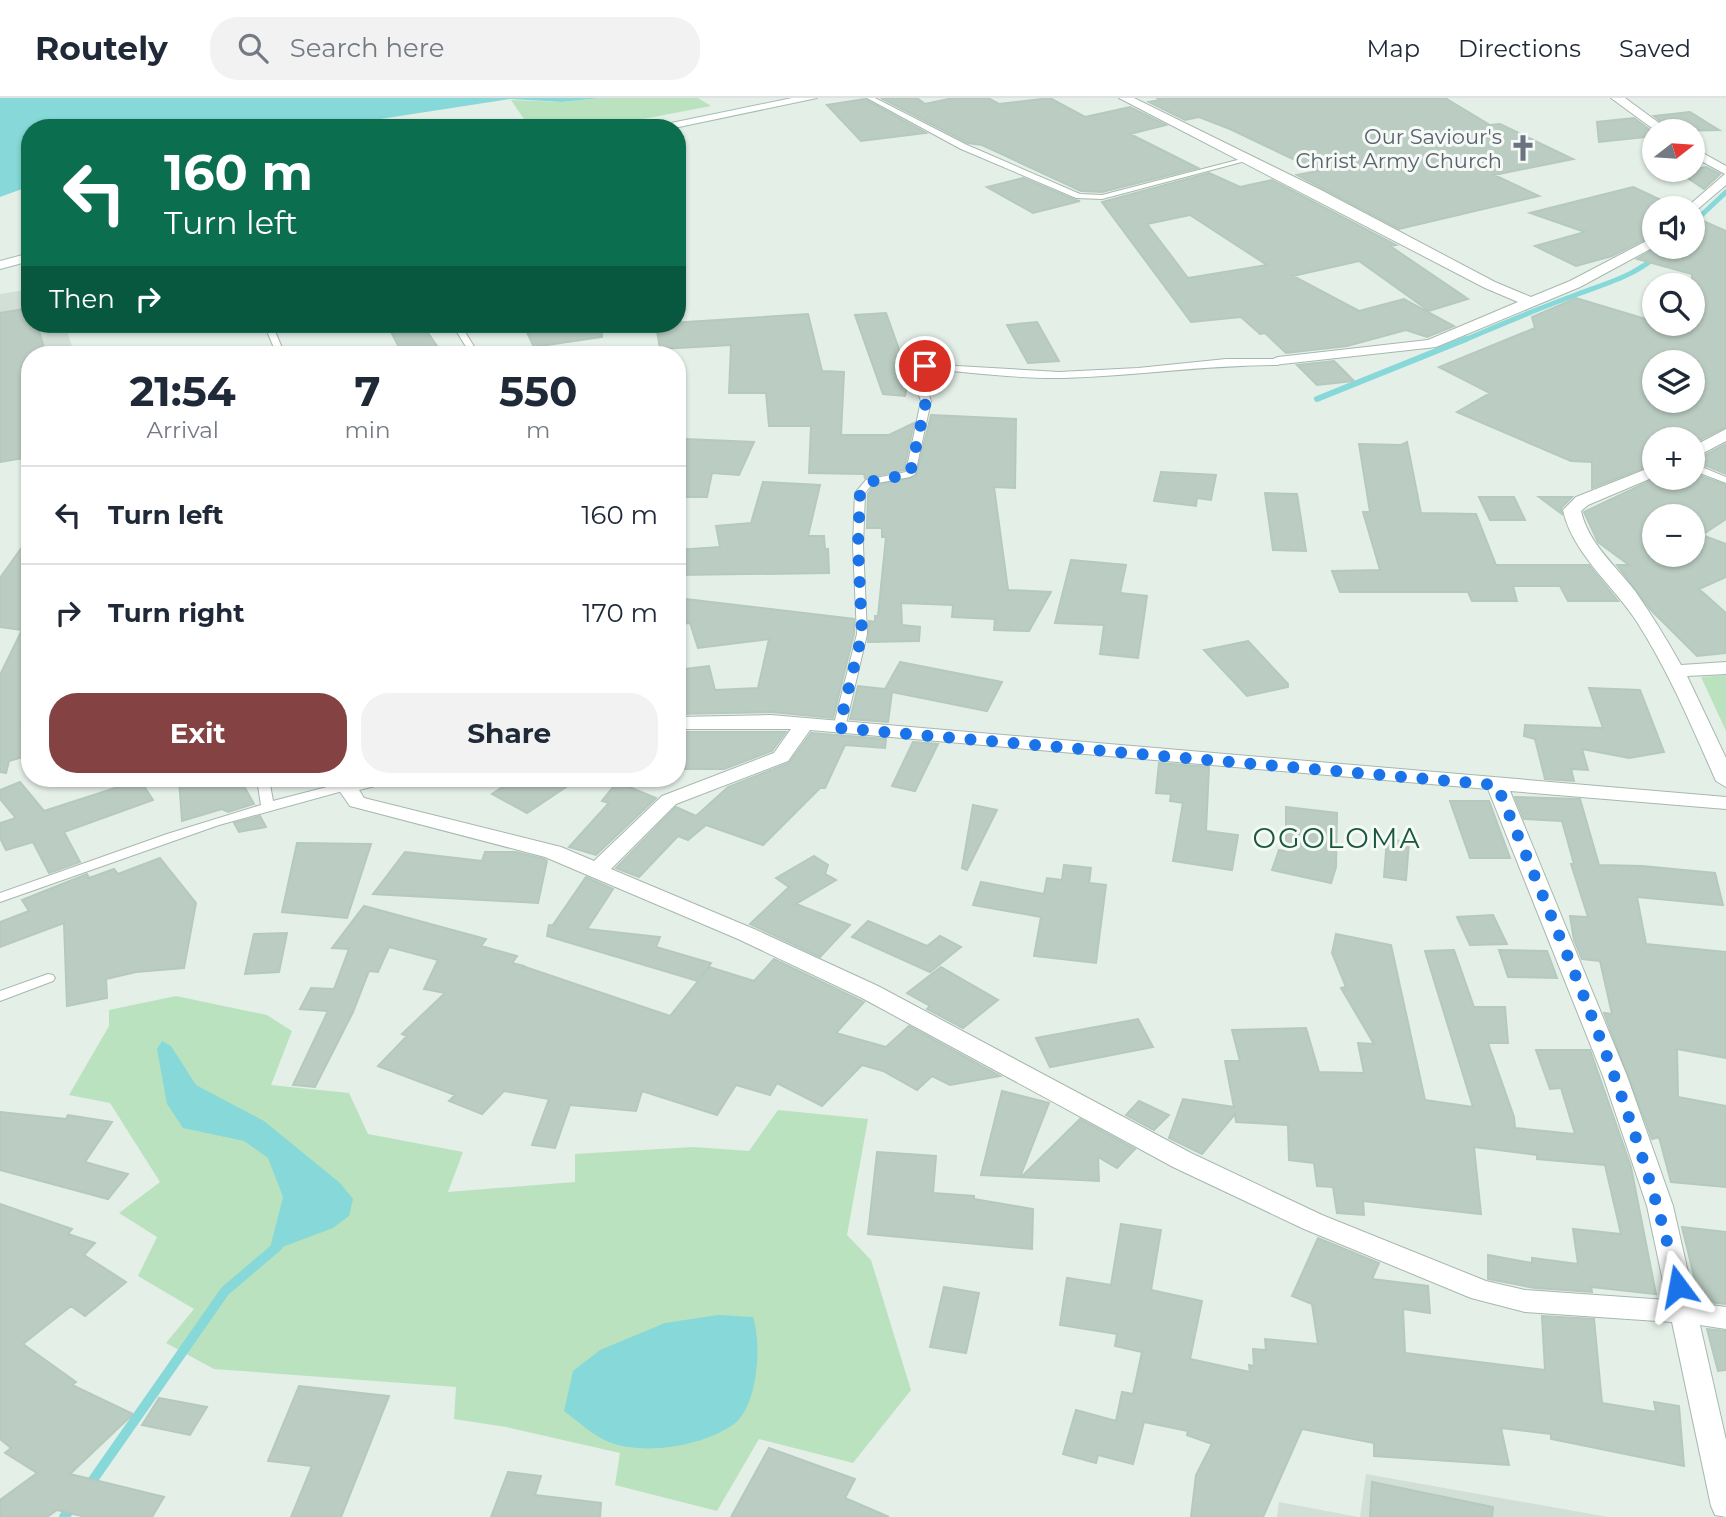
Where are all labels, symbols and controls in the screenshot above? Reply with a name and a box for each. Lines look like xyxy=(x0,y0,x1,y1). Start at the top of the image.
search box xyxy=(210,17,700,80)
text: Routely xyxy=(35,28,168,68)
icon: search xyxy=(234,29,272,67)
text: Search here xyxy=(290,32,445,64)
text: Map xyxy=(1367,34,1420,63)
text: Directions xyxy=(1458,34,1581,63)
text: Saved xyxy=(1619,34,1691,63)
north arrow xyxy=(1642,119,1704,182)
map controls xyxy=(1642,119,1705,567)
place label: Our Saviour's Christ Army Church xyxy=(1295,124,1502,173)
church icon: Our Saviour's Christ Army Church xyxy=(1508,133,1538,163)
text: 160 m xyxy=(164,143,313,202)
icon: left xyxy=(49,147,140,238)
button: sound xyxy=(1642,196,1705,259)
text: Turn left xyxy=(164,203,298,242)
button: search xyxy=(1642,273,1705,336)
icon: right xyxy=(129,280,167,318)
text: Then xyxy=(49,283,115,315)
pin xyxy=(895,336,955,396)
icon: arrive xyxy=(906,347,944,385)
button: layers xyxy=(1642,350,1705,413)
text: 21:54 xyxy=(130,365,236,417)
text: 7 xyxy=(354,365,380,417)
text: 550 xyxy=(499,365,577,417)
text: Arrival xyxy=(146,416,219,444)
text: min xyxy=(344,416,391,444)
text: m xyxy=(526,416,550,444)
button: + xyxy=(1642,427,1705,490)
icon: left xyxy=(49,496,87,534)
text: Turn left xyxy=(108,499,224,531)
text: 160 m xyxy=(581,499,658,531)
button: − xyxy=(1642,504,1705,567)
icon: right xyxy=(49,594,87,632)
text: Turn right xyxy=(108,597,244,629)
text: 170 m xyxy=(582,597,658,629)
button: Exit xyxy=(49,693,347,773)
button: Share xyxy=(361,693,658,773)
district label: OGOLOMA xyxy=(1252,821,1422,855)
position arrow xyxy=(1641,1249,1715,1323)

